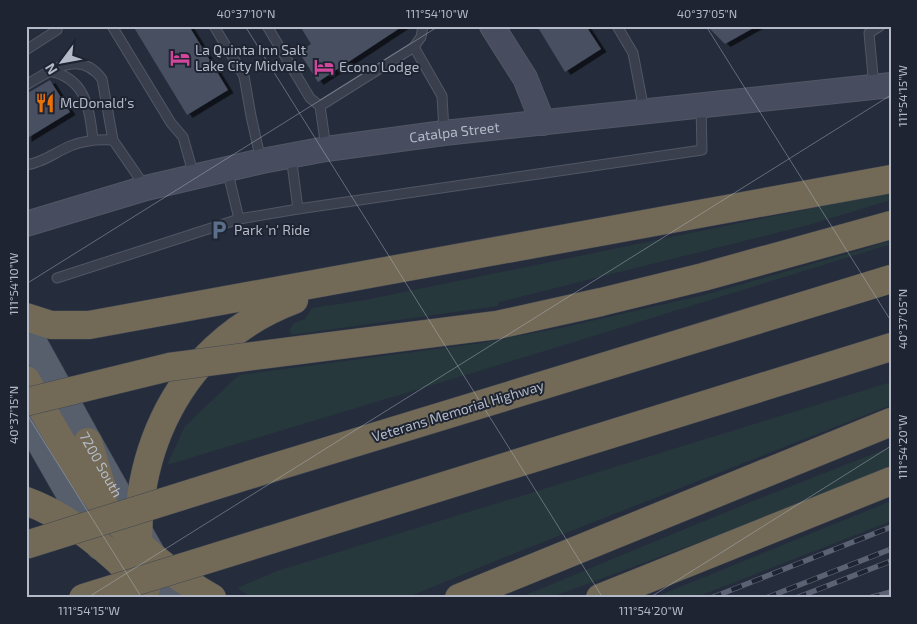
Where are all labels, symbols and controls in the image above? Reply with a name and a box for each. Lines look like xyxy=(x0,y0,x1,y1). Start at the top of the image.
text: 40°37'10"N xyxy=(216,6,276,20)
text: 111°54'10"W xyxy=(406,6,468,20)
text: 40°37'05"N xyxy=(677,6,737,20)
north arrow xyxy=(38,38,88,88)
place label: La Quinta Inn Salt Lake City Midvale xyxy=(195,41,306,74)
hotel icon: La Quinta Inn Salt Lake City Midvale xyxy=(169,47,191,69)
hotel icon: Econo Lodge xyxy=(313,56,335,78)
place label: Econo Lodge xyxy=(339,58,419,75)
text: N xyxy=(41,60,60,78)
text: 111°54'15"W xyxy=(895,65,909,127)
restaurant icon: McDonald's xyxy=(34,92,56,114)
place label: McDonald's xyxy=(60,94,134,111)
street label: Catalpa Street xyxy=(408,118,500,146)
parking icon: Park 'n' Ride xyxy=(208,219,230,241)
place label: Park 'n' Ride xyxy=(234,221,310,238)
text: 111°54'10"W xyxy=(6,253,20,315)
text: 40°37'05"N xyxy=(895,289,909,349)
street label: Veterans Memorial Highway xyxy=(370,376,547,445)
text: 40°37'15"N xyxy=(6,386,20,444)
text: 111°54'20"W xyxy=(895,415,909,479)
street label: 7200 South xyxy=(76,429,126,500)
text: 111°54'15"W xyxy=(58,603,120,617)
text: 111°54'20"W xyxy=(619,603,683,617)

